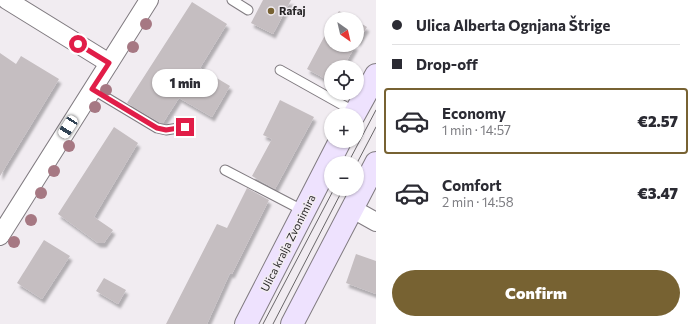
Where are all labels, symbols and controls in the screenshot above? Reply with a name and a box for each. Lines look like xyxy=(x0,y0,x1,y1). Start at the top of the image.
place label: Rafaj xyxy=(279,4,306,17)
marker: Rafaj xyxy=(266,6,276,16)
north arrow xyxy=(324,12,364,52)
map controls xyxy=(324,12,364,196)
text: Ulica Alberta Ognjana Štrige xyxy=(416,16,610,34)
route start xyxy=(69,35,87,53)
text: Drop-off xyxy=(416,55,478,73)
button: locate xyxy=(324,60,364,100)
callout: 1 min xyxy=(152,69,218,97)
text: 1 min xyxy=(169,75,201,91)
icon: car xyxy=(394,103,430,139)
text: Economy xyxy=(442,104,506,122)
button: + xyxy=(324,108,364,148)
text: €2.57 xyxy=(637,112,678,130)
car xyxy=(56,114,80,140)
route end xyxy=(176,118,194,136)
text: 1 min · 14:57 xyxy=(442,122,511,138)
button: − xyxy=(324,156,364,196)
icon: car xyxy=(394,175,430,211)
text: Comfort xyxy=(442,176,502,194)
text: €3.47 xyxy=(637,184,678,202)
street label: Ulica kralja Zvonimira xyxy=(257,192,318,293)
text: 2 min · 14:58 xyxy=(442,194,514,210)
button: Confirm xyxy=(392,270,680,316)

